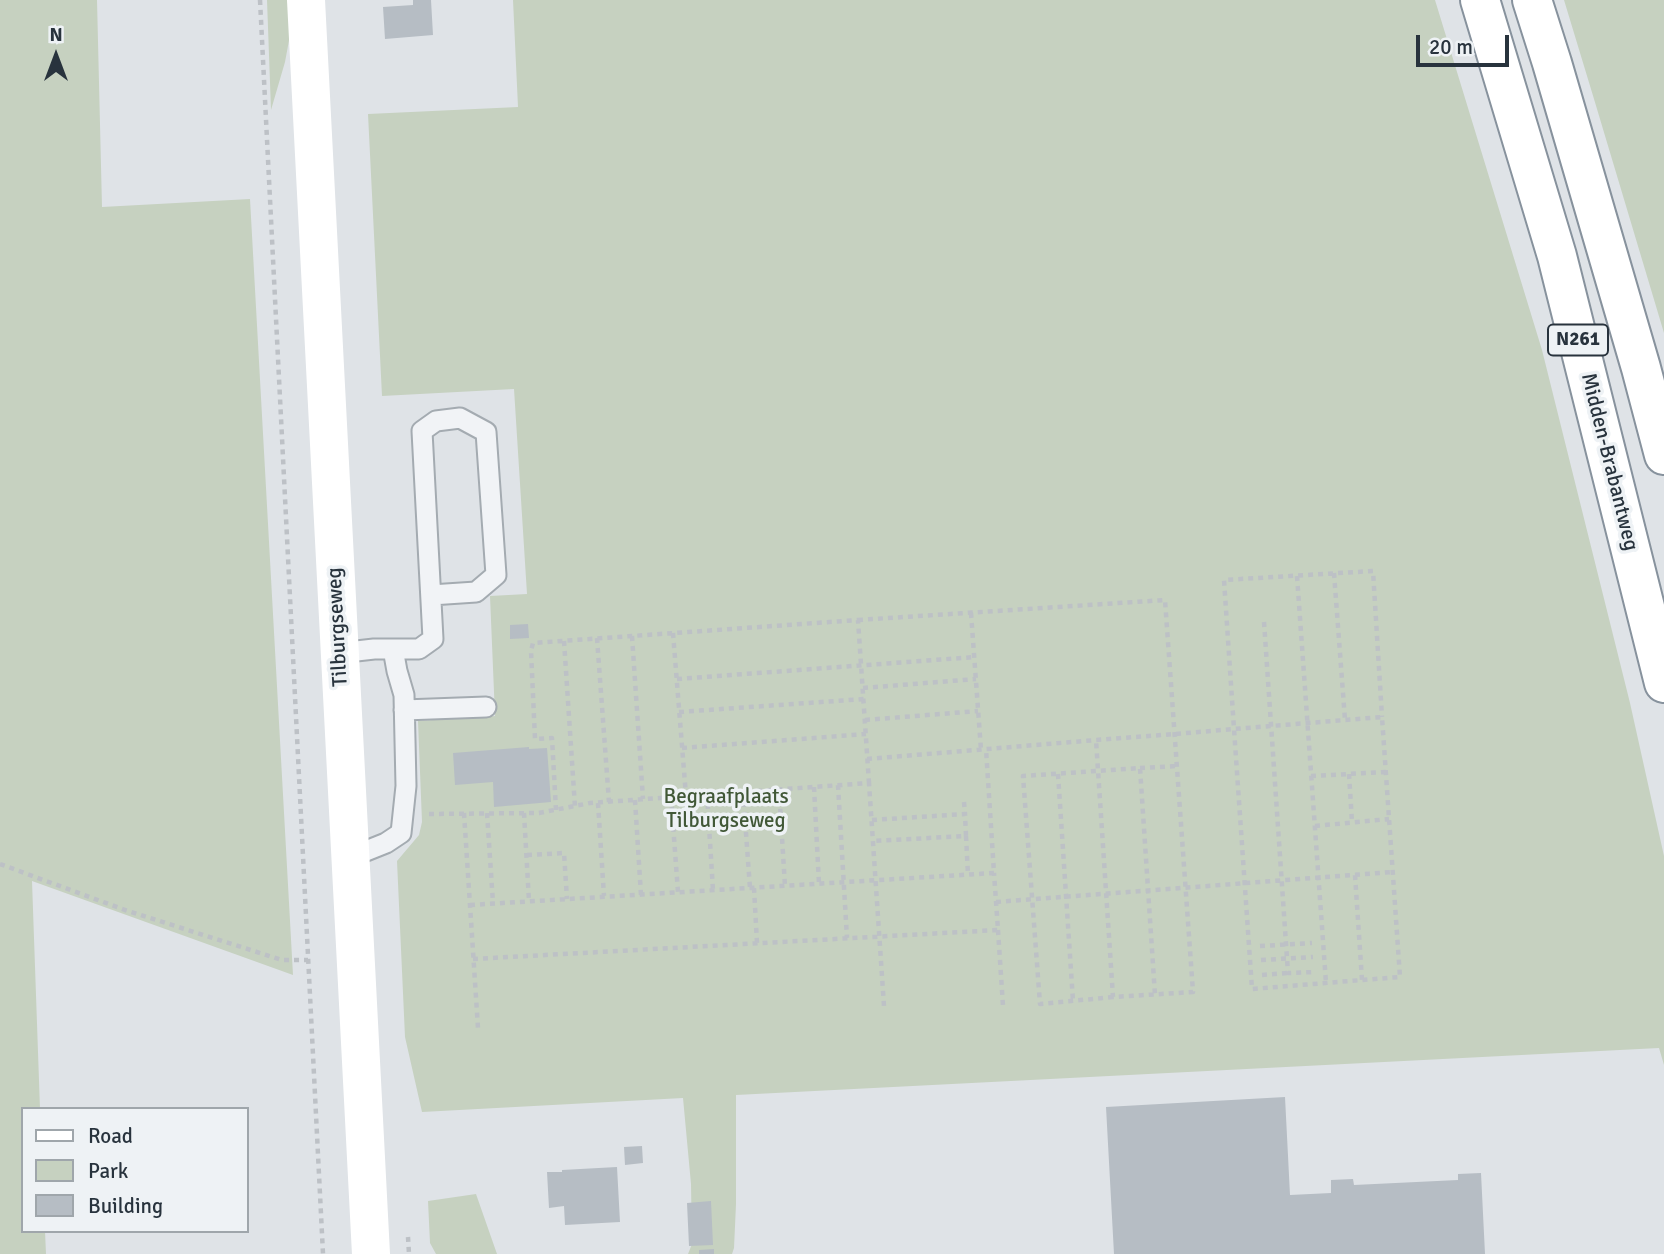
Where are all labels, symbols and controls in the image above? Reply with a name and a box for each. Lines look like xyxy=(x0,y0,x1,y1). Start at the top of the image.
north arrow xyxy=(21,21,91,91)
scale bar xyxy=(1419,21,1512,65)
text: N xyxy=(49,23,63,47)
text: 20 m xyxy=(1429,34,1473,60)
road number: N261 xyxy=(1548,324,1608,356)
street label: Midden-Brabantweg xyxy=(1575,371,1643,553)
street label: Tilburgseweg xyxy=(322,567,354,687)
park label: Begraafplaats Tilburgseweg xyxy=(663,784,789,834)
legend xyxy=(21,1107,248,1233)
text: Road xyxy=(88,1123,133,1149)
text: Park xyxy=(88,1158,128,1184)
text: Building xyxy=(88,1193,163,1219)

